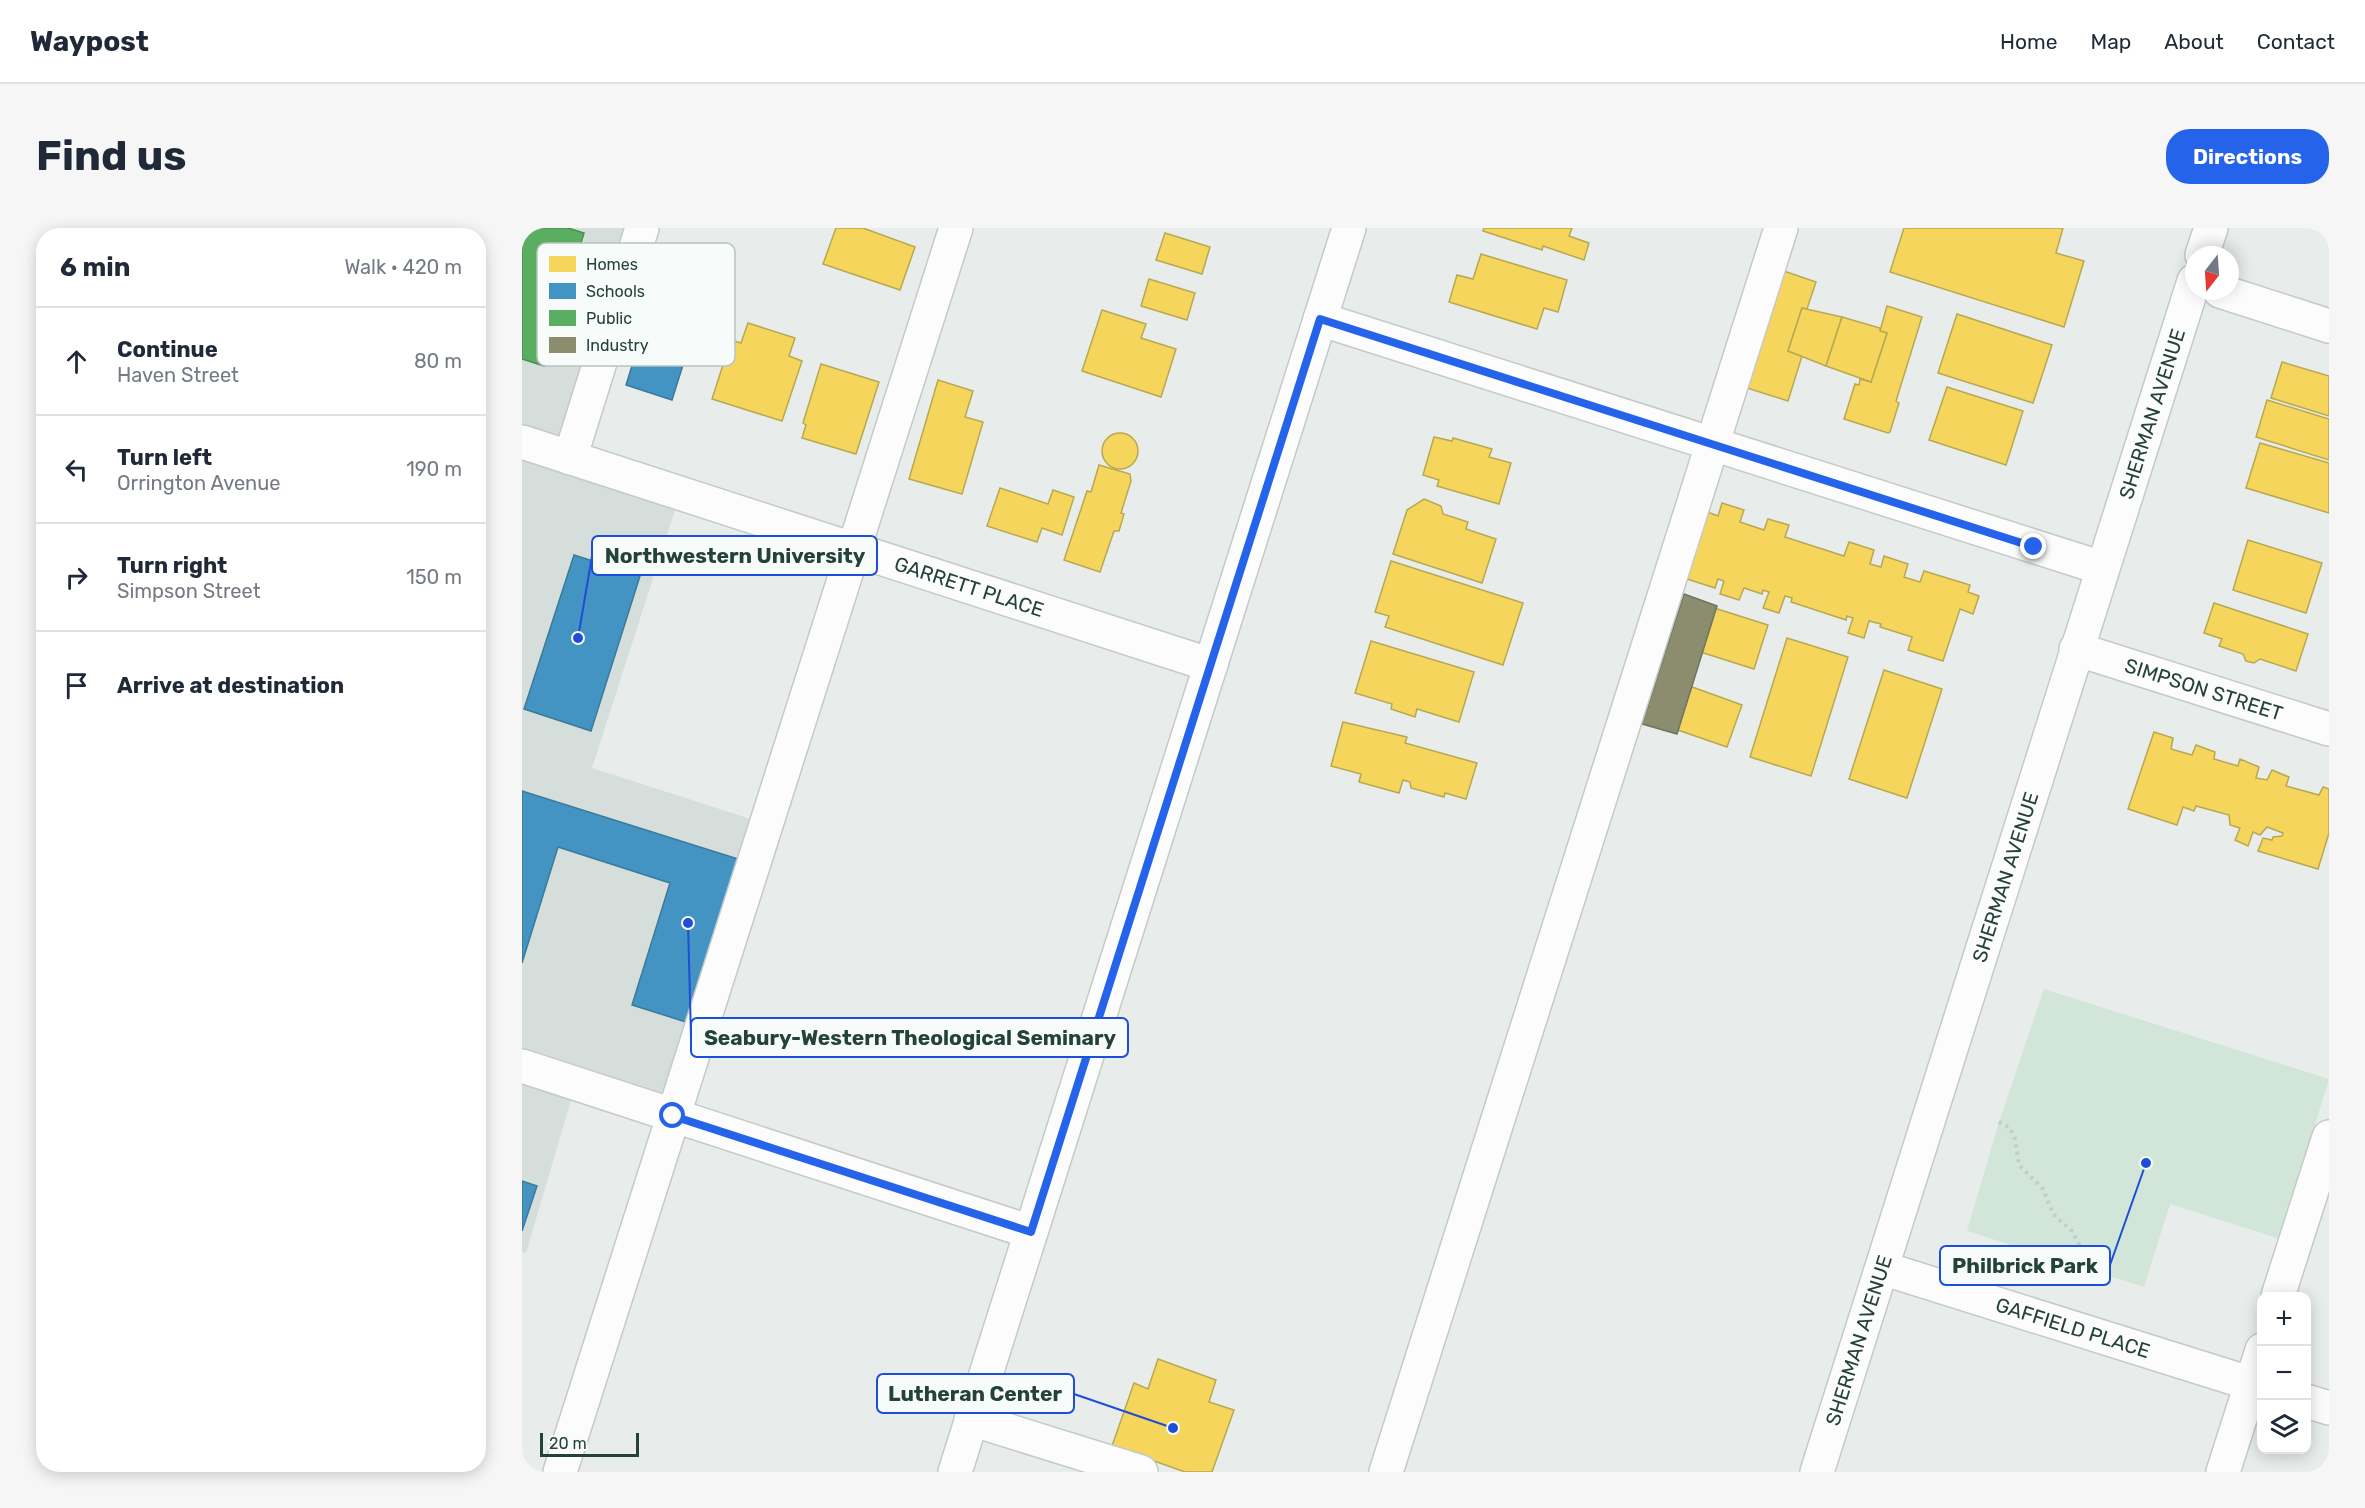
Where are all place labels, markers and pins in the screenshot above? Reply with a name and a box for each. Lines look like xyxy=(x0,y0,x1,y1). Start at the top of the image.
callout: Northwestern University xyxy=(592,536,877,575)
callout: Seabury-Western Theological Seminary xyxy=(691,1018,1128,1057)
callout: Philbrick Park xyxy=(1940,1246,2110,1285)
callout: Lutheran Center xyxy=(877,1374,1074,1413)

